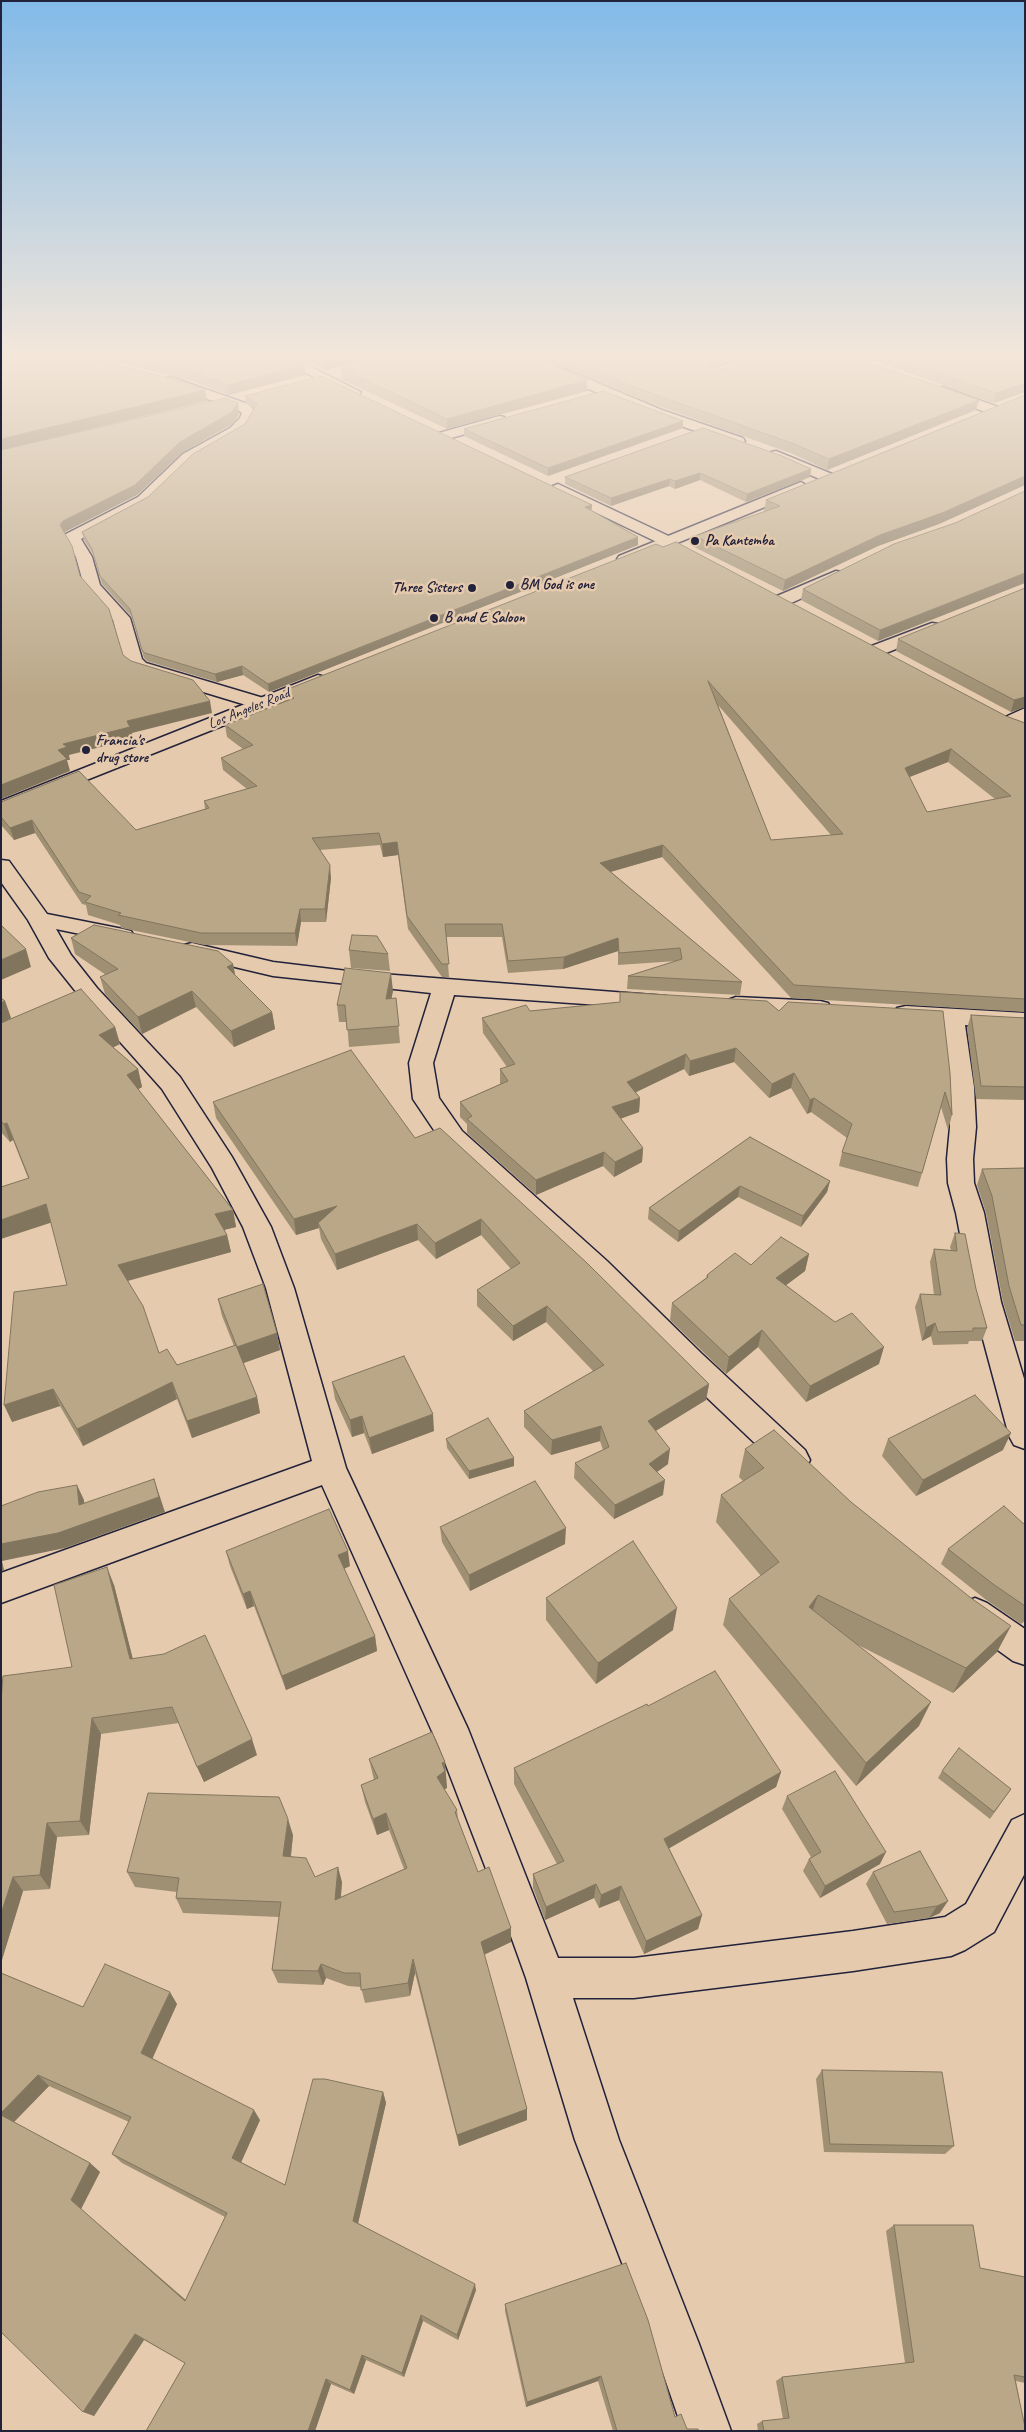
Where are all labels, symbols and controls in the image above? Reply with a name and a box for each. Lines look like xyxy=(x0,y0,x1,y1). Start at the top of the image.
place label: Pa Kantemba xyxy=(705,532,774,550)
marker: Pa Kantemba xyxy=(689,535,701,547)
place label: BM God is one xyxy=(520,576,594,594)
place label: Three Sisters xyxy=(392,579,462,597)
marker: BM God is one xyxy=(504,579,516,591)
marker: Three Sisters xyxy=(466,582,478,594)
place label: B and E Saloon xyxy=(444,609,525,627)
marker: B and E Saloon xyxy=(428,612,440,624)
street label: Los Angeles Road xyxy=(206,685,292,733)
place label: Francia's drug store xyxy=(96,732,148,767)
marker: Francia's drug store xyxy=(80,744,92,756)

